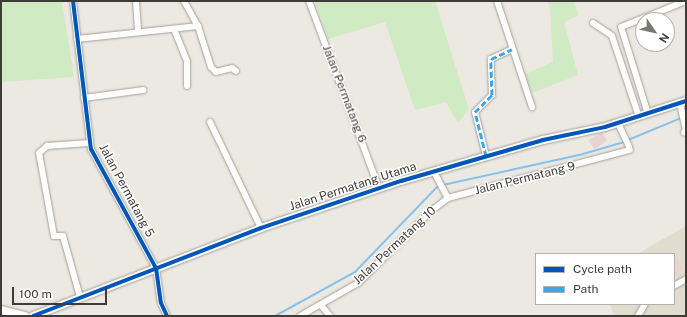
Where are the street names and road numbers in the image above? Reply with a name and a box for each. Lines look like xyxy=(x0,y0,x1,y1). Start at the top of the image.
street label: Jalan Permatang 6 xyxy=(319,43,369,145)
street label: Jalan Permatang 5 xyxy=(95,142,157,240)
street label: Jalan Permatang Utama xyxy=(288,160,418,214)
street label: Jalan Permatang 9 xyxy=(473,160,577,198)
street label: Jalan Permatang 10 xyxy=(351,204,439,288)

